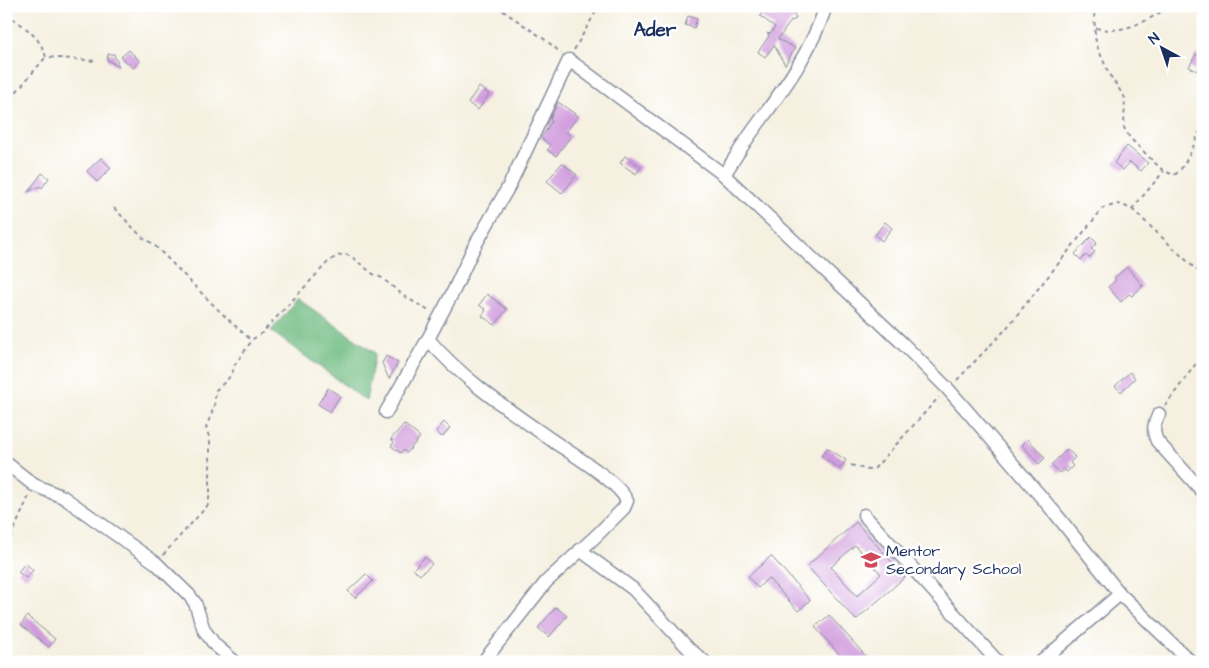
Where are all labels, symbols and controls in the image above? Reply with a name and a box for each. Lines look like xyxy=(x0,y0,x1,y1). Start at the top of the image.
district label: Ader xyxy=(634,17,677,44)
north arrow xyxy=(1136,22,1186,72)
text: N xyxy=(1144,28,1164,49)
place label: Mentor Secondary School xyxy=(886,540,1021,581)
school or university icon: Mentor Secondary School xyxy=(860,549,882,571)

